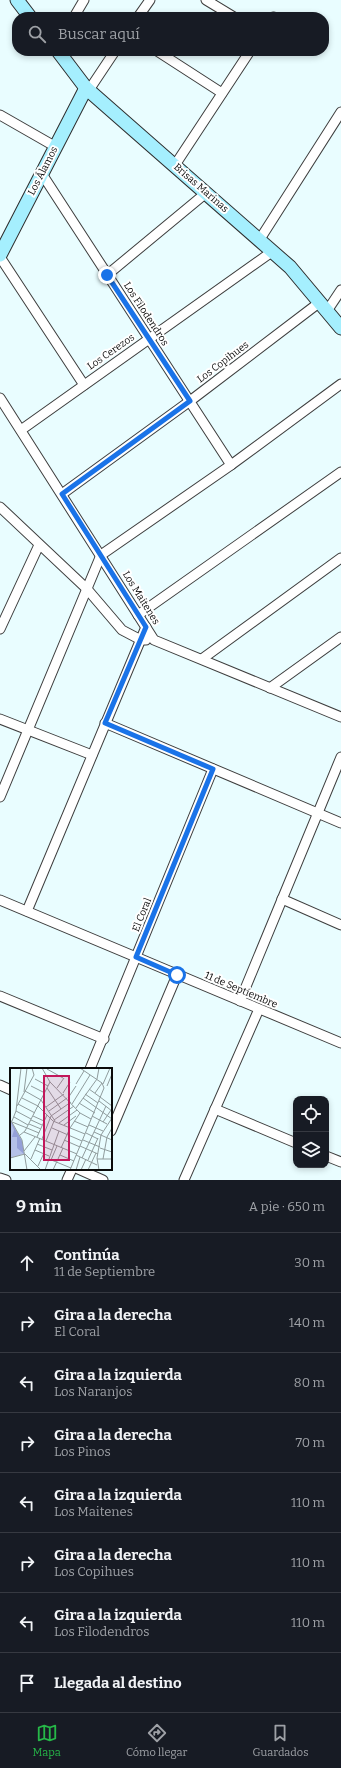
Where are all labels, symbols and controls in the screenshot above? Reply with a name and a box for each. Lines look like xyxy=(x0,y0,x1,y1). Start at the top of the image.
search box xyxy=(12,12,329,56)
icon: search xyxy=(26,23,48,45)
text: Buscar aquí xyxy=(58,25,140,43)
street label: Los Álamos xyxy=(24,143,61,197)
street label: Brisas Marinas xyxy=(171,161,231,215)
route end xyxy=(98,266,116,284)
street label: Los Filodendros xyxy=(121,280,171,348)
street label: Los Cerezos xyxy=(85,331,137,373)
street label: Los Copihues xyxy=(195,339,251,385)
street label: Los Maitenes xyxy=(120,569,162,627)
street label: El Coral xyxy=(130,896,154,934)
route start xyxy=(168,966,186,984)
street label: 11 de Septiembre xyxy=(203,969,279,1011)
inset map xyxy=(10,1068,112,1170)
map controls xyxy=(293,1096,329,1168)
button: locate xyxy=(293,1096,329,1132)
button: layers xyxy=(293,1132,329,1168)
text: 9 min xyxy=(16,1196,62,1217)
text: A pie · 650 m xyxy=(249,1199,325,1214)
text: Continúa xyxy=(54,1246,120,1264)
icon: ahead xyxy=(16,1252,38,1274)
text: 30 m xyxy=(294,1255,325,1270)
text: 11 de Septiembre xyxy=(54,1264,155,1279)
text: Gira a la derecha xyxy=(54,1306,172,1324)
icon: right xyxy=(16,1312,38,1334)
text: 140 m xyxy=(289,1315,325,1330)
text: El Coral xyxy=(54,1324,100,1339)
text: Gira a la izquierda xyxy=(54,1366,182,1384)
icon: left xyxy=(16,1372,38,1394)
text: 80 m xyxy=(294,1375,325,1390)
text: Los Naranjos xyxy=(54,1384,132,1399)
text: Gira a la derecha xyxy=(54,1426,172,1444)
icon: right xyxy=(16,1432,38,1454)
text: 70 m xyxy=(295,1435,325,1450)
text: Los Pinos xyxy=(54,1444,111,1459)
text: Gira a la izquierda xyxy=(54,1486,182,1504)
icon: left xyxy=(16,1492,38,1514)
text: 110 m xyxy=(291,1495,325,1510)
text: Los Maitenes xyxy=(54,1504,133,1519)
text: Gira a la derecha xyxy=(54,1546,172,1564)
icon: right xyxy=(16,1552,38,1574)
text: 110 m xyxy=(291,1555,325,1570)
text: Los Copihues xyxy=(54,1564,134,1579)
text: Gira a la izquierda xyxy=(54,1606,182,1624)
icon: left xyxy=(16,1612,38,1634)
text: 110 m xyxy=(291,1615,325,1630)
text: Los Filodendros xyxy=(54,1624,149,1639)
icon: arrive xyxy=(16,1672,38,1694)
text: Llegada al destino xyxy=(54,1674,182,1692)
tab: Mapa xyxy=(33,1722,61,1759)
tab: Cómo llegar xyxy=(126,1722,187,1759)
tab: Guardados xyxy=(253,1722,308,1759)

